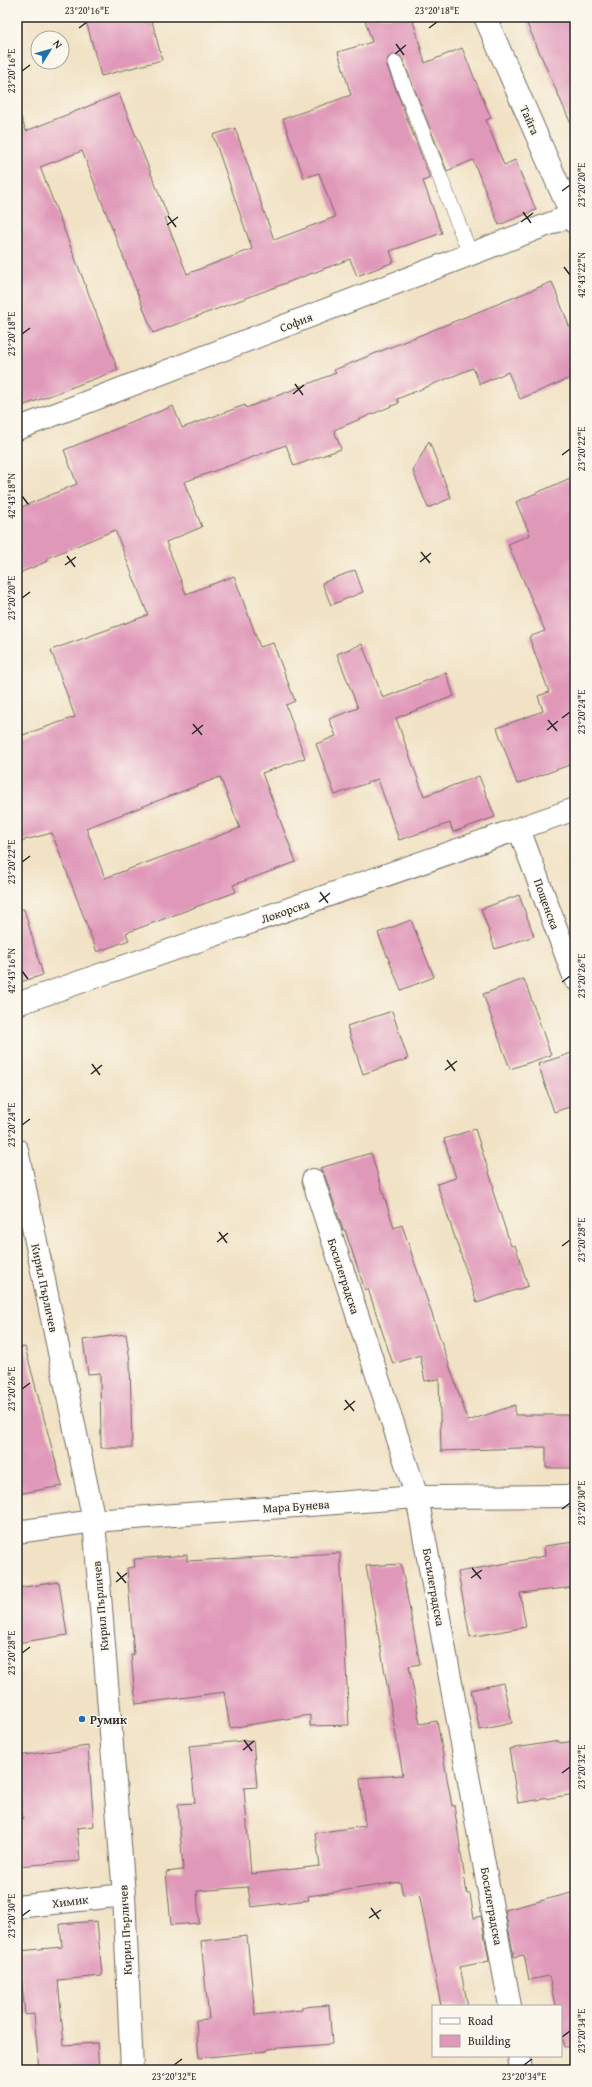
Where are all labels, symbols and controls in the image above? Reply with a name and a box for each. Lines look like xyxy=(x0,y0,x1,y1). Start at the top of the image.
text: 23°20'16"E xyxy=(65,3,109,18)
text: 23°20'18"E xyxy=(415,3,459,18)
north arrow xyxy=(30,30,70,70)
text: N xyxy=(49,36,67,52)
text: 23°20'16"E xyxy=(4,49,19,93)
street label: Тайга xyxy=(516,103,544,138)
text: 23°20'20"E xyxy=(574,163,589,207)
text: 42°43'22"N xyxy=(574,252,589,298)
street label: София xyxy=(277,308,315,336)
text: 23°20'18"E xyxy=(4,312,19,356)
text: 23°20'22"E xyxy=(574,427,589,471)
text: 42°43'18"N xyxy=(4,473,19,519)
text: 23°20'20"E xyxy=(4,576,19,620)
text: 23°20'24"E xyxy=(574,690,589,734)
text: 23°20'22"E xyxy=(4,840,19,884)
street label: Пощенска xyxy=(530,876,564,932)
street label: Локорска xyxy=(259,895,312,927)
text: 42°43'16"N xyxy=(4,948,19,994)
text: 23°20'26"E xyxy=(574,954,589,998)
text: 23°20'24"E xyxy=(4,1103,19,1147)
text: 23°20'28"E xyxy=(574,1218,589,1262)
street label: Босилеградска xyxy=(324,1236,364,1316)
street label: Кирил Пърличев xyxy=(27,1242,63,1334)
text: 23°20'26"E xyxy=(4,1367,19,1411)
text: 23°20'30"E xyxy=(574,1481,589,1525)
street label: Мара Бунева xyxy=(262,1495,330,1517)
street label: Босилеградска xyxy=(419,1547,449,1628)
street label: Кирил Пърличев xyxy=(88,1560,112,1652)
text: 23°20'28"E xyxy=(4,1631,19,1675)
place label: Румик xyxy=(90,1711,127,1728)
marker: Румик xyxy=(77,1714,87,1724)
text: 23°20'32"E xyxy=(574,1745,589,1789)
street label: Босилеградска xyxy=(477,1866,507,1947)
street label: Кирил Пърличев xyxy=(114,1884,136,1976)
street label: Химик xyxy=(51,1890,90,1912)
text: 23°20'30"E xyxy=(4,1894,19,1938)
legend xyxy=(432,2005,562,2057)
text: 23°20'34"E xyxy=(574,2009,589,2053)
text: Road xyxy=(468,2012,494,2029)
text: Building xyxy=(468,2032,511,2049)
text: 23°20'32"E xyxy=(152,2069,196,2084)
text: 23°20'34"E xyxy=(502,2069,546,2084)

